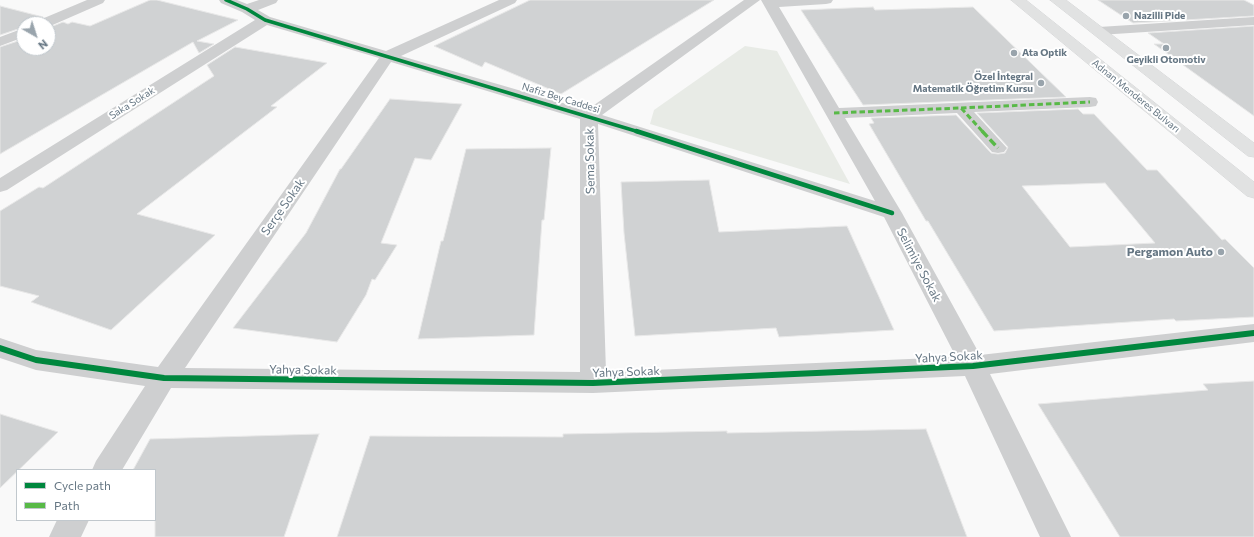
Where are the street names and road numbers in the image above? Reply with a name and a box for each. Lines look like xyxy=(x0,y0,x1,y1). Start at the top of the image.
street label: Adnan Menderes Bulvarı xyxy=(1090,57,1182,135)
street label: Nafiz Bey Caddesi xyxy=(521,80,601,116)
street label: Saka Sokak xyxy=(107,84,157,122)
street label: Sema Sokak xyxy=(582,128,598,194)
street label: Serçe Sokak xyxy=(258,176,308,238)
street label: Selimiye Sokak xyxy=(894,226,944,304)
street label: Yahya Sokak xyxy=(915,348,983,366)
street label: Yahya Sokak xyxy=(269,362,337,378)
street label: Yahya Sokak xyxy=(592,364,660,380)

